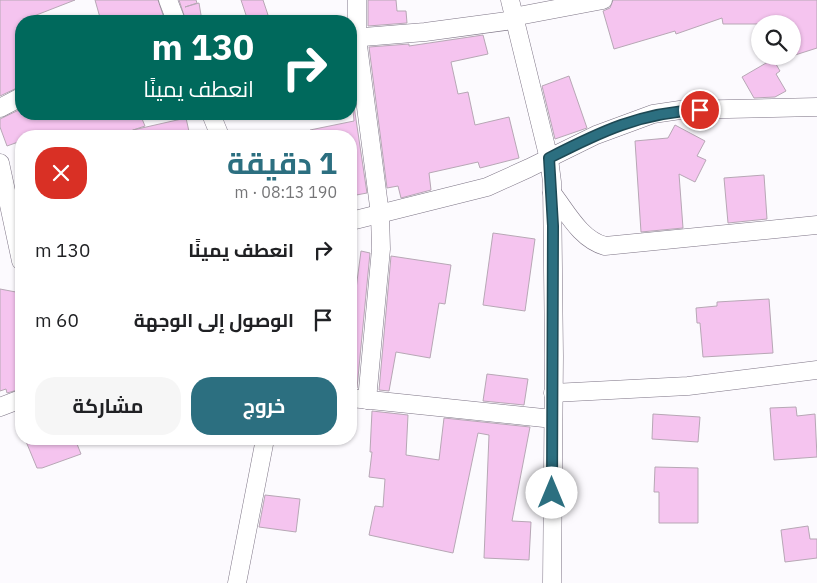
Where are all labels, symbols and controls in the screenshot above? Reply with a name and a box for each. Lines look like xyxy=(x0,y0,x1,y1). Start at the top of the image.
map controls xyxy=(751,15,801,65)
button: search xyxy=(751,15,801,65)
text: 130 m xyxy=(151,24,254,70)
icon: right xyxy=(272,35,337,100)
text: انعطف يمينًا xyxy=(143,74,254,103)
pin xyxy=(679,89,721,131)
icon: arrive xyxy=(686,96,714,124)
text: 1 دقيقة xyxy=(227,143,337,182)
button: close xyxy=(35,147,87,199)
text: 190 m · 08:13 xyxy=(235,182,337,202)
icon: right xyxy=(309,236,337,264)
text: 130 m xyxy=(35,238,90,262)
text: انعطف يمينًا xyxy=(188,238,294,262)
icon: arrive xyxy=(309,306,337,334)
text: 60 m xyxy=(35,308,79,332)
text: الوصول إلى الوجهة xyxy=(134,308,294,332)
button: مشاركة xyxy=(35,377,181,435)
button: خروج xyxy=(191,377,337,435)
position arrow xyxy=(525,466,577,518)

